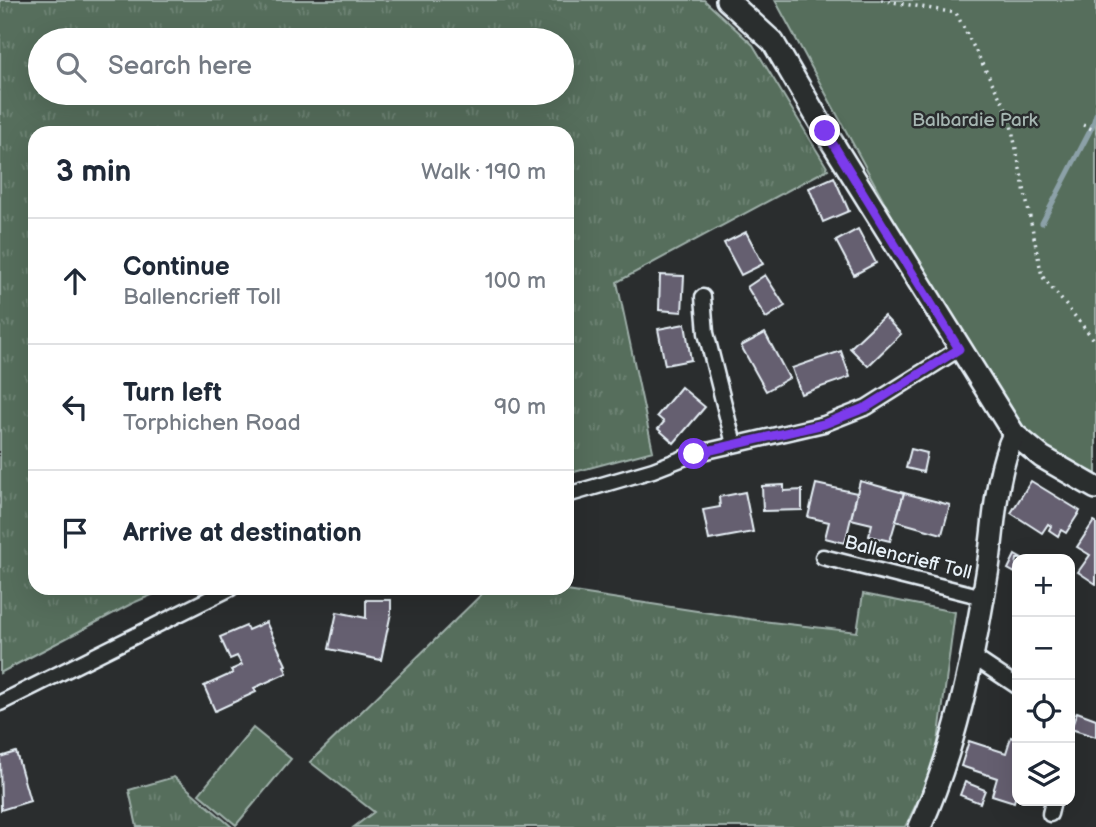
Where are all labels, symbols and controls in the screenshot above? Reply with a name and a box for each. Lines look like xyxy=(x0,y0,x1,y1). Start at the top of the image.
search box xyxy=(28,28,574,105)
icon: search xyxy=(52,48,90,86)
text: Search here xyxy=(108,51,252,82)
park label: Balbardie Park xyxy=(912,109,1039,132)
route end xyxy=(809,115,840,146)
text: 3 min xyxy=(56,154,131,190)
text: Walk · 190 m xyxy=(421,158,546,186)
text: Continue xyxy=(123,252,230,283)
icon: ahead xyxy=(56,262,94,300)
text: 100 m xyxy=(485,267,546,295)
text: Ballencrieff Toll xyxy=(123,283,281,311)
text: Turn left xyxy=(123,378,222,409)
icon: left xyxy=(56,388,94,426)
text: 90 m xyxy=(494,393,546,421)
text: Torphichen Road xyxy=(123,409,301,437)
route start xyxy=(678,438,709,469)
icon: arrive xyxy=(56,514,94,552)
text: Arrive at destination xyxy=(123,518,362,549)
street label: Ballencrieff Toll xyxy=(842,531,974,585)
map controls xyxy=(1012,554,1075,806)
button: + xyxy=(1012,554,1075,617)
button: − xyxy=(1012,617,1075,680)
button: locate xyxy=(1012,680,1075,743)
button: layers xyxy=(1012,743,1075,806)

